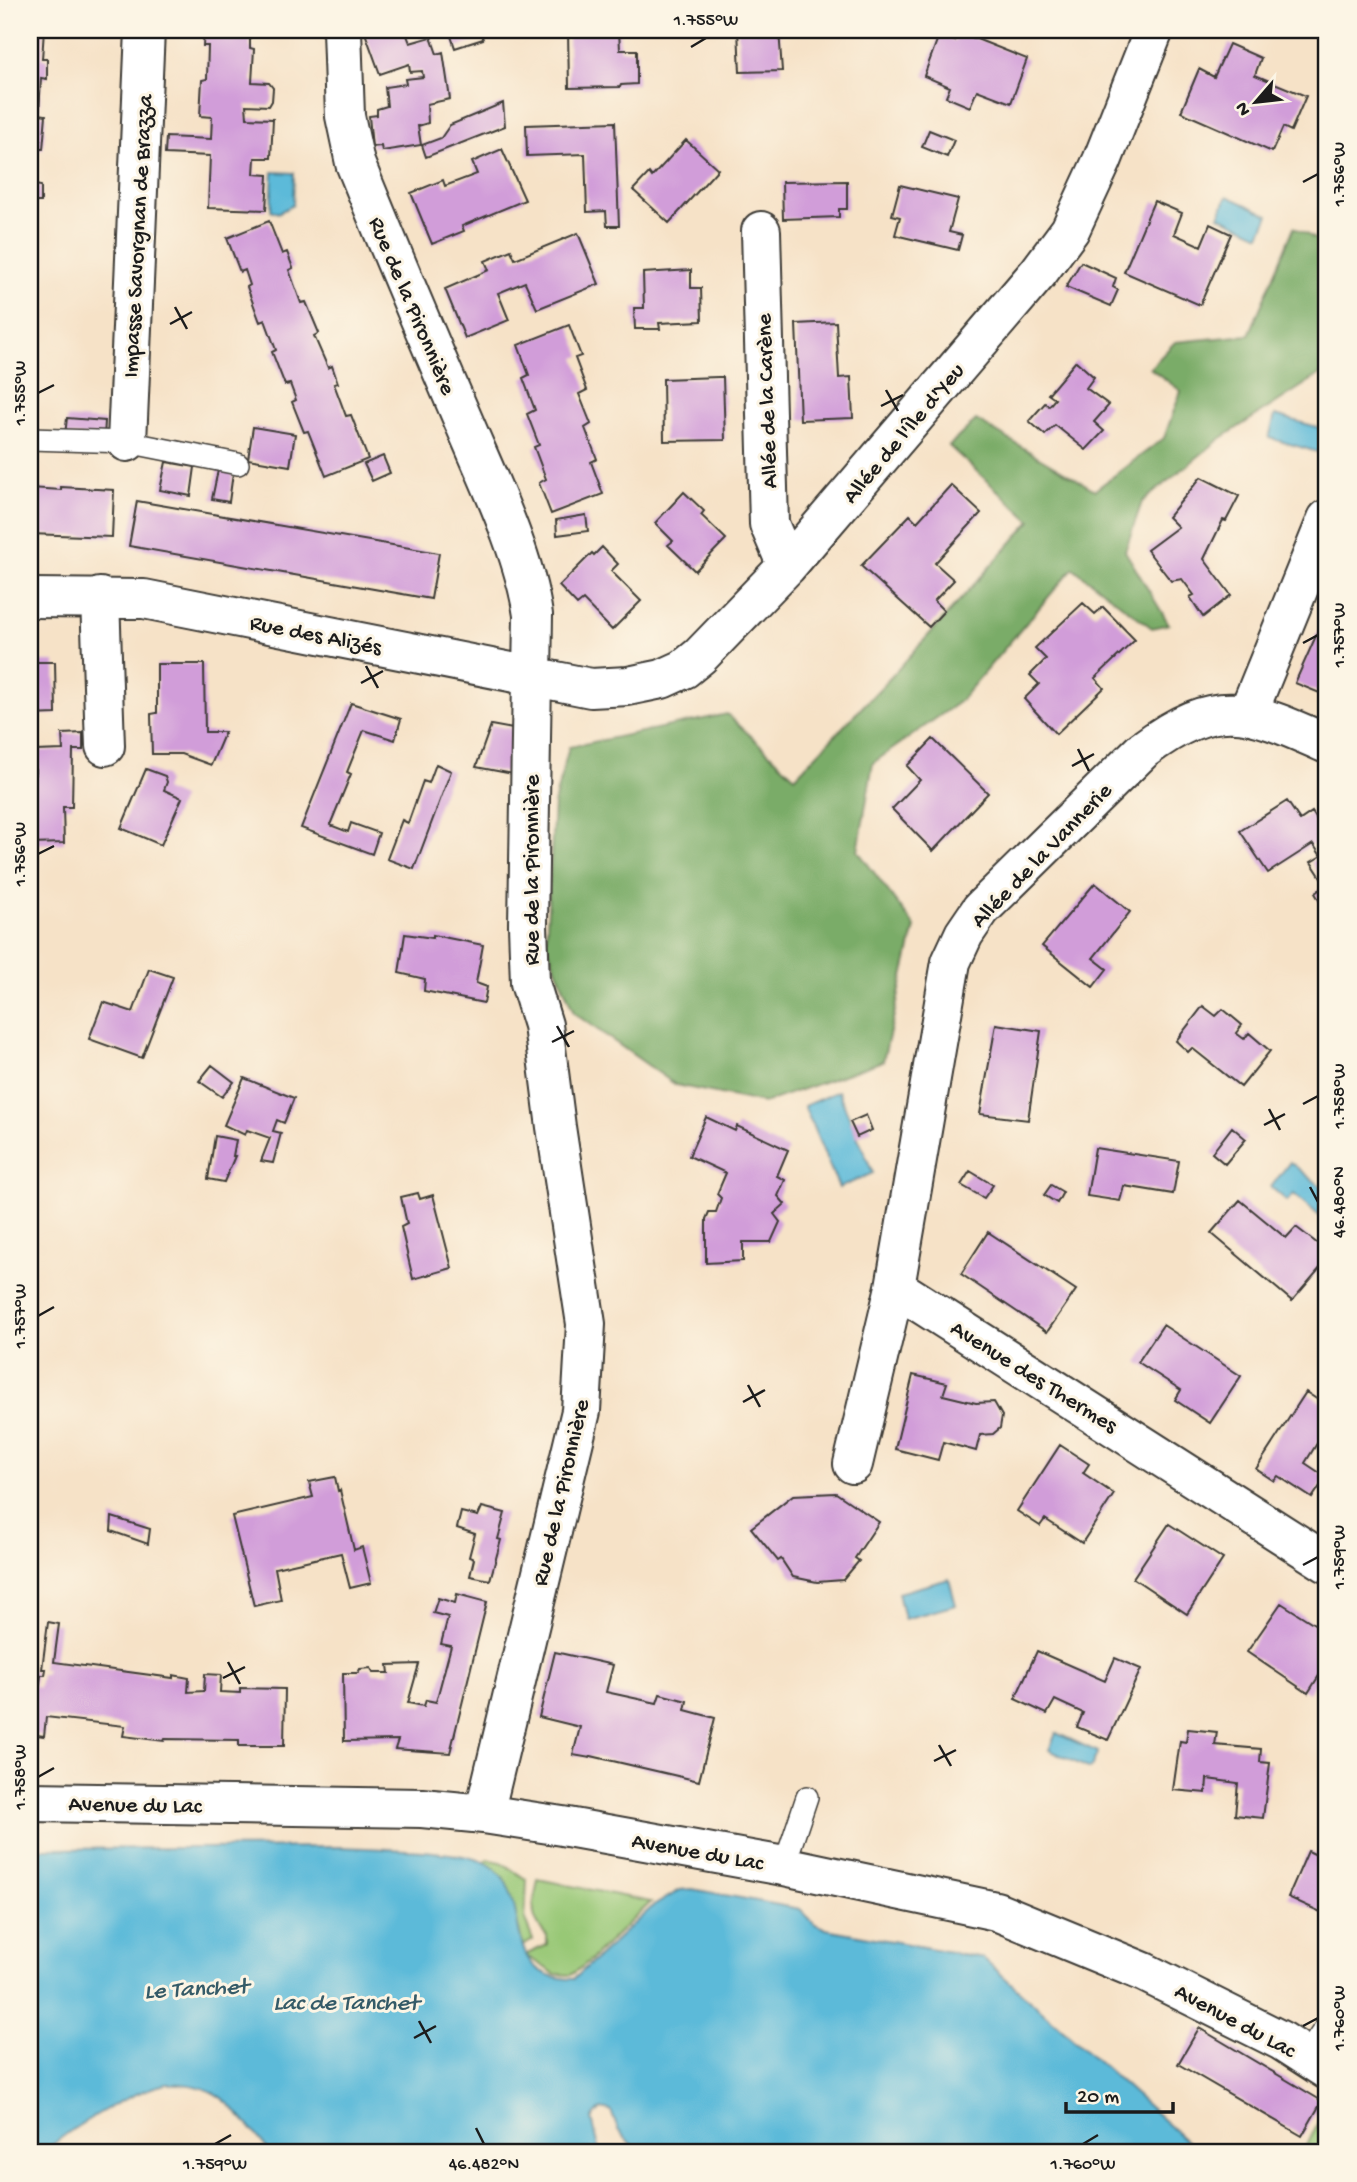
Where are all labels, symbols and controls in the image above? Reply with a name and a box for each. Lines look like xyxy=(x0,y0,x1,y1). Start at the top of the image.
text: 1.755°W xyxy=(673,11,738,32)
north arrow xyxy=(1220,66,1290,136)
street label: Impasse Savorgnan de Brazza xyxy=(119,93,160,378)
text: N xyxy=(1231,97,1257,119)
text: 1.756°W xyxy=(1330,142,1351,207)
street label: Rue de la Pironnière xyxy=(361,213,461,400)
street label: Allée de la Carène xyxy=(752,312,785,489)
street label: Allée de l'Île d'Yeu xyxy=(838,358,971,510)
text: 1.755°W xyxy=(11,361,32,426)
text: 1.757°W xyxy=(1330,603,1351,668)
street label: Rue des Alizés xyxy=(247,610,384,663)
street label: Rue de la Pironnière xyxy=(520,774,547,965)
street label: Allée de la Vannerie xyxy=(966,777,1119,935)
text: 1.756°W xyxy=(11,822,32,887)
text: 1.758°W xyxy=(1330,1063,1351,1130)
text: 46.480°N xyxy=(1330,1166,1351,1238)
text: 1.757°W xyxy=(11,1284,32,1349)
street label: Avenue des Thermes xyxy=(945,1316,1122,1441)
street label: Rue de la Pironnière xyxy=(528,1396,597,1589)
text: 1.759°W xyxy=(1330,1525,1351,1590)
text: 1.758°W xyxy=(11,1744,32,1811)
street label: Avenue du Lac xyxy=(68,1792,203,1821)
street label: Avenue du Lac xyxy=(629,1829,767,1879)
water label: Le Tanchet xyxy=(143,1973,253,2008)
street label: Avenue du Lac xyxy=(1169,1979,1301,2066)
text: 1.760°W xyxy=(1330,1985,1351,2052)
water label: Lac de Tanchet xyxy=(273,1990,423,2019)
scale bar xyxy=(1066,2070,1173,2114)
text: 20 m xyxy=(1077,2086,1119,2111)
text: 1.759°W xyxy=(182,2155,247,2176)
text: 46.482°N xyxy=(449,2155,519,2176)
text: 1.760°W xyxy=(1049,2155,1116,2176)

